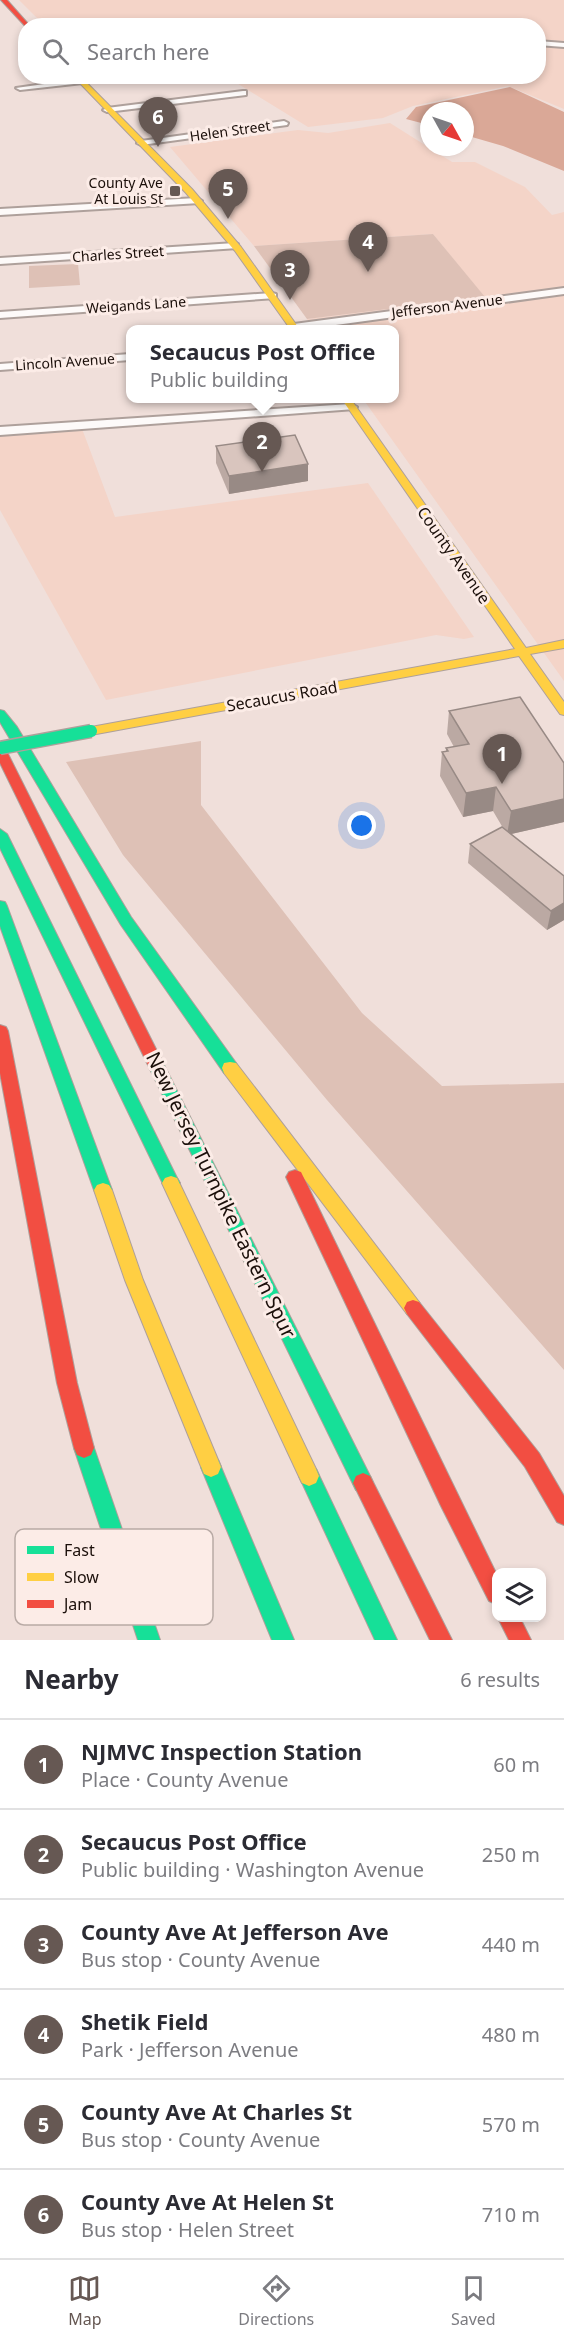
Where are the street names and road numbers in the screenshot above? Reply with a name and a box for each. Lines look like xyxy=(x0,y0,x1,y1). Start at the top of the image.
street label: Helen Street xyxy=(188,115,271,146)
street label: Charles Street xyxy=(71,241,165,266)
street label: Jefferson Avenue xyxy=(388,289,504,322)
street label: Weigands Lane xyxy=(85,292,187,317)
street label: Lincoln Avenue xyxy=(14,349,116,374)
street label: County Avenue xyxy=(412,502,496,608)
street label: Secaucus Road xyxy=(225,675,339,717)
street label: New Jersey Turnpike Eastern Spur xyxy=(140,1047,303,1343)

